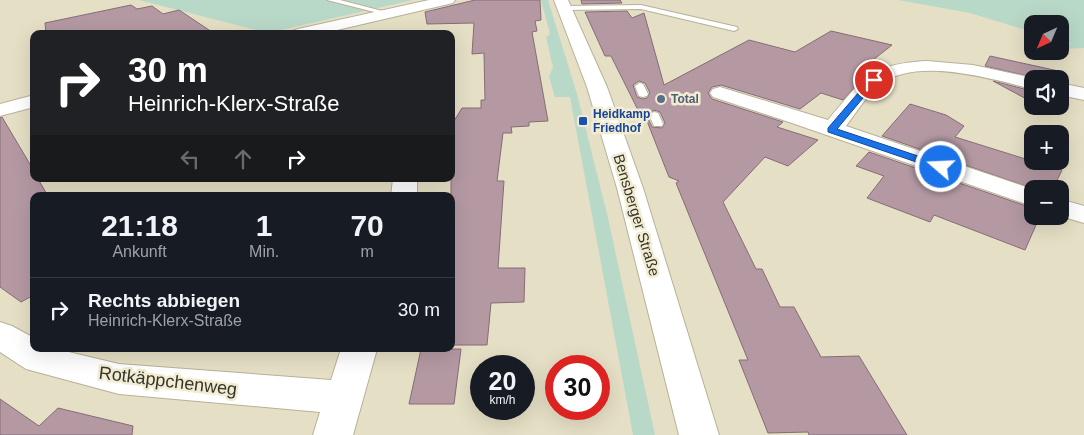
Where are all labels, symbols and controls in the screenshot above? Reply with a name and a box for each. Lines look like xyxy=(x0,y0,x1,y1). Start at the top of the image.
north arrow xyxy=(1024,15,1069,60)
map controls xyxy=(1024,15,1069,225)
icon: right xyxy=(45,50,110,115)
text: 30 m xyxy=(128,50,208,89)
pin xyxy=(853,59,895,101)
icon: arrive xyxy=(860,66,888,94)
button: sound xyxy=(1024,70,1069,115)
text: Heinrich-Klerx-Straße xyxy=(128,91,340,116)
place label: Total xyxy=(671,92,699,106)
marker: Total xyxy=(655,93,667,105)
place label: Heidkamp Friedhof xyxy=(593,107,650,135)
marker: Heidkamp Friedhof xyxy=(577,115,589,127)
button: + xyxy=(1024,125,1069,170)
position arrow xyxy=(914,140,966,192)
icon: left xyxy=(176,145,204,173)
icon: ahead xyxy=(229,145,257,173)
icon: right xyxy=(282,145,310,173)
street label: Bensberger Straße xyxy=(610,152,664,278)
button: − xyxy=(1024,180,1069,225)
text: 21:18 xyxy=(101,209,178,242)
text: 1 xyxy=(256,209,273,242)
text: 70 xyxy=(350,209,384,242)
text: Ankunft xyxy=(112,243,167,260)
text: Min. xyxy=(249,243,279,260)
text: m xyxy=(360,243,374,260)
text: Rechts abbiegen xyxy=(88,290,240,311)
icon: right xyxy=(45,296,73,324)
text: 30 m xyxy=(398,299,440,320)
text: Heinrich-Klerx-Straße xyxy=(88,312,242,329)
speed limit sign: 30 xyxy=(545,355,610,420)
street label: Rotkäppchenweg xyxy=(98,363,238,399)
text: 20 xyxy=(489,367,516,395)
text: km/h xyxy=(489,393,516,407)

